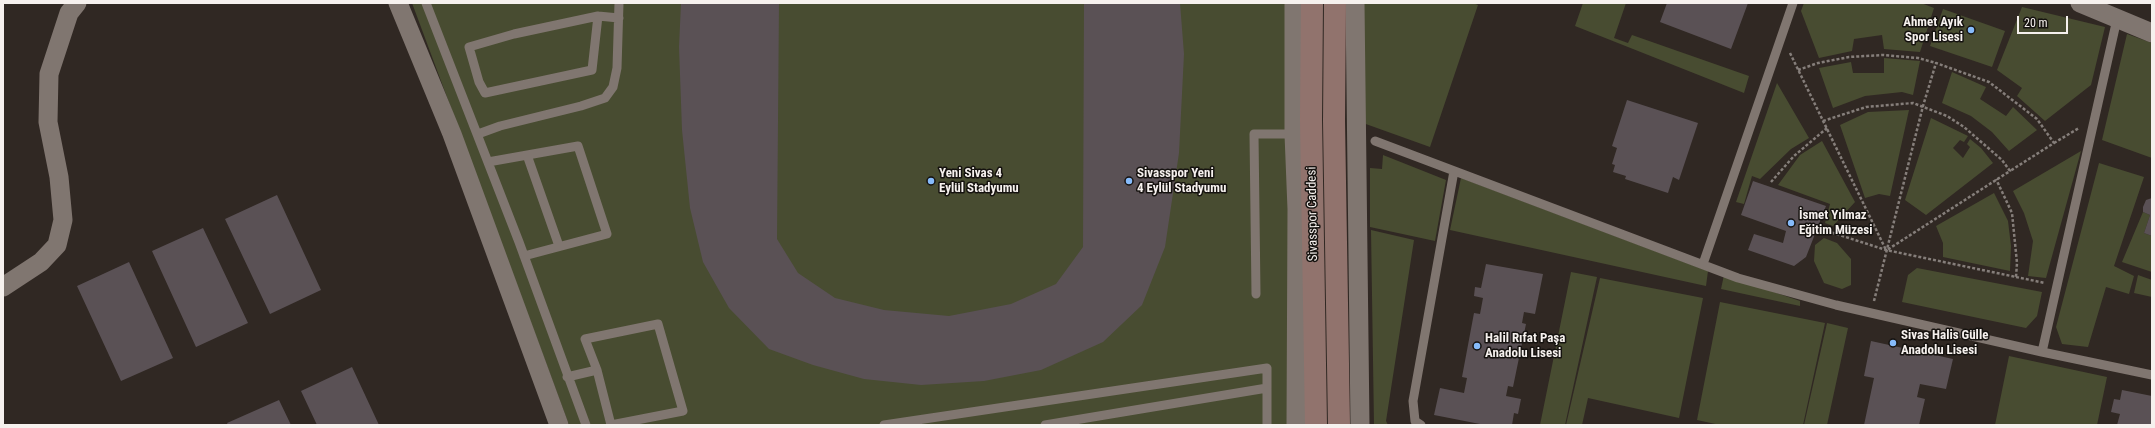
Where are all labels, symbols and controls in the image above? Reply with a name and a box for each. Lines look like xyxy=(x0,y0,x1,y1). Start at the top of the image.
scale bar xyxy=(2019,8,2070,34)
place label: Ahmet Ayık Spor Lisesi xyxy=(1903,15,1963,46)
text: 20 m xyxy=(2024,16,2048,30)
marker: Ahmet Ayık Spor Lisesi xyxy=(1966,25,1976,35)
place label: Yeni Sivas 4 Eylül Stadyumu xyxy=(939,166,1019,197)
place label: Sivasspor Yeni 4 Eylül Stadyumu xyxy=(1137,166,1226,197)
street label: Sivasspor Caddesi xyxy=(1304,167,1322,261)
marker: Yeni Sivas 4 Eylül Stadyumu xyxy=(926,176,936,186)
marker: Sivasspor Yeni 4 Eylül Stadyumu xyxy=(1124,176,1134,186)
place label: İsmet Yılmaz Eğitim Müzesi xyxy=(1799,208,1872,239)
marker: İsmet Yılmaz Eğitim Müzesi xyxy=(1786,218,1796,228)
place label: Sivas Halis Gülle Anadolu Lisesi xyxy=(1901,328,1988,359)
place label: Halil Rıfat Paşa Anadolu Lisesi xyxy=(1485,331,1565,362)
marker: Sivas Halis Gülle Anadolu Lisesi xyxy=(1888,338,1898,348)
marker: Halil Rıfat Paşa Anadolu Lisesi xyxy=(1472,341,1482,351)

